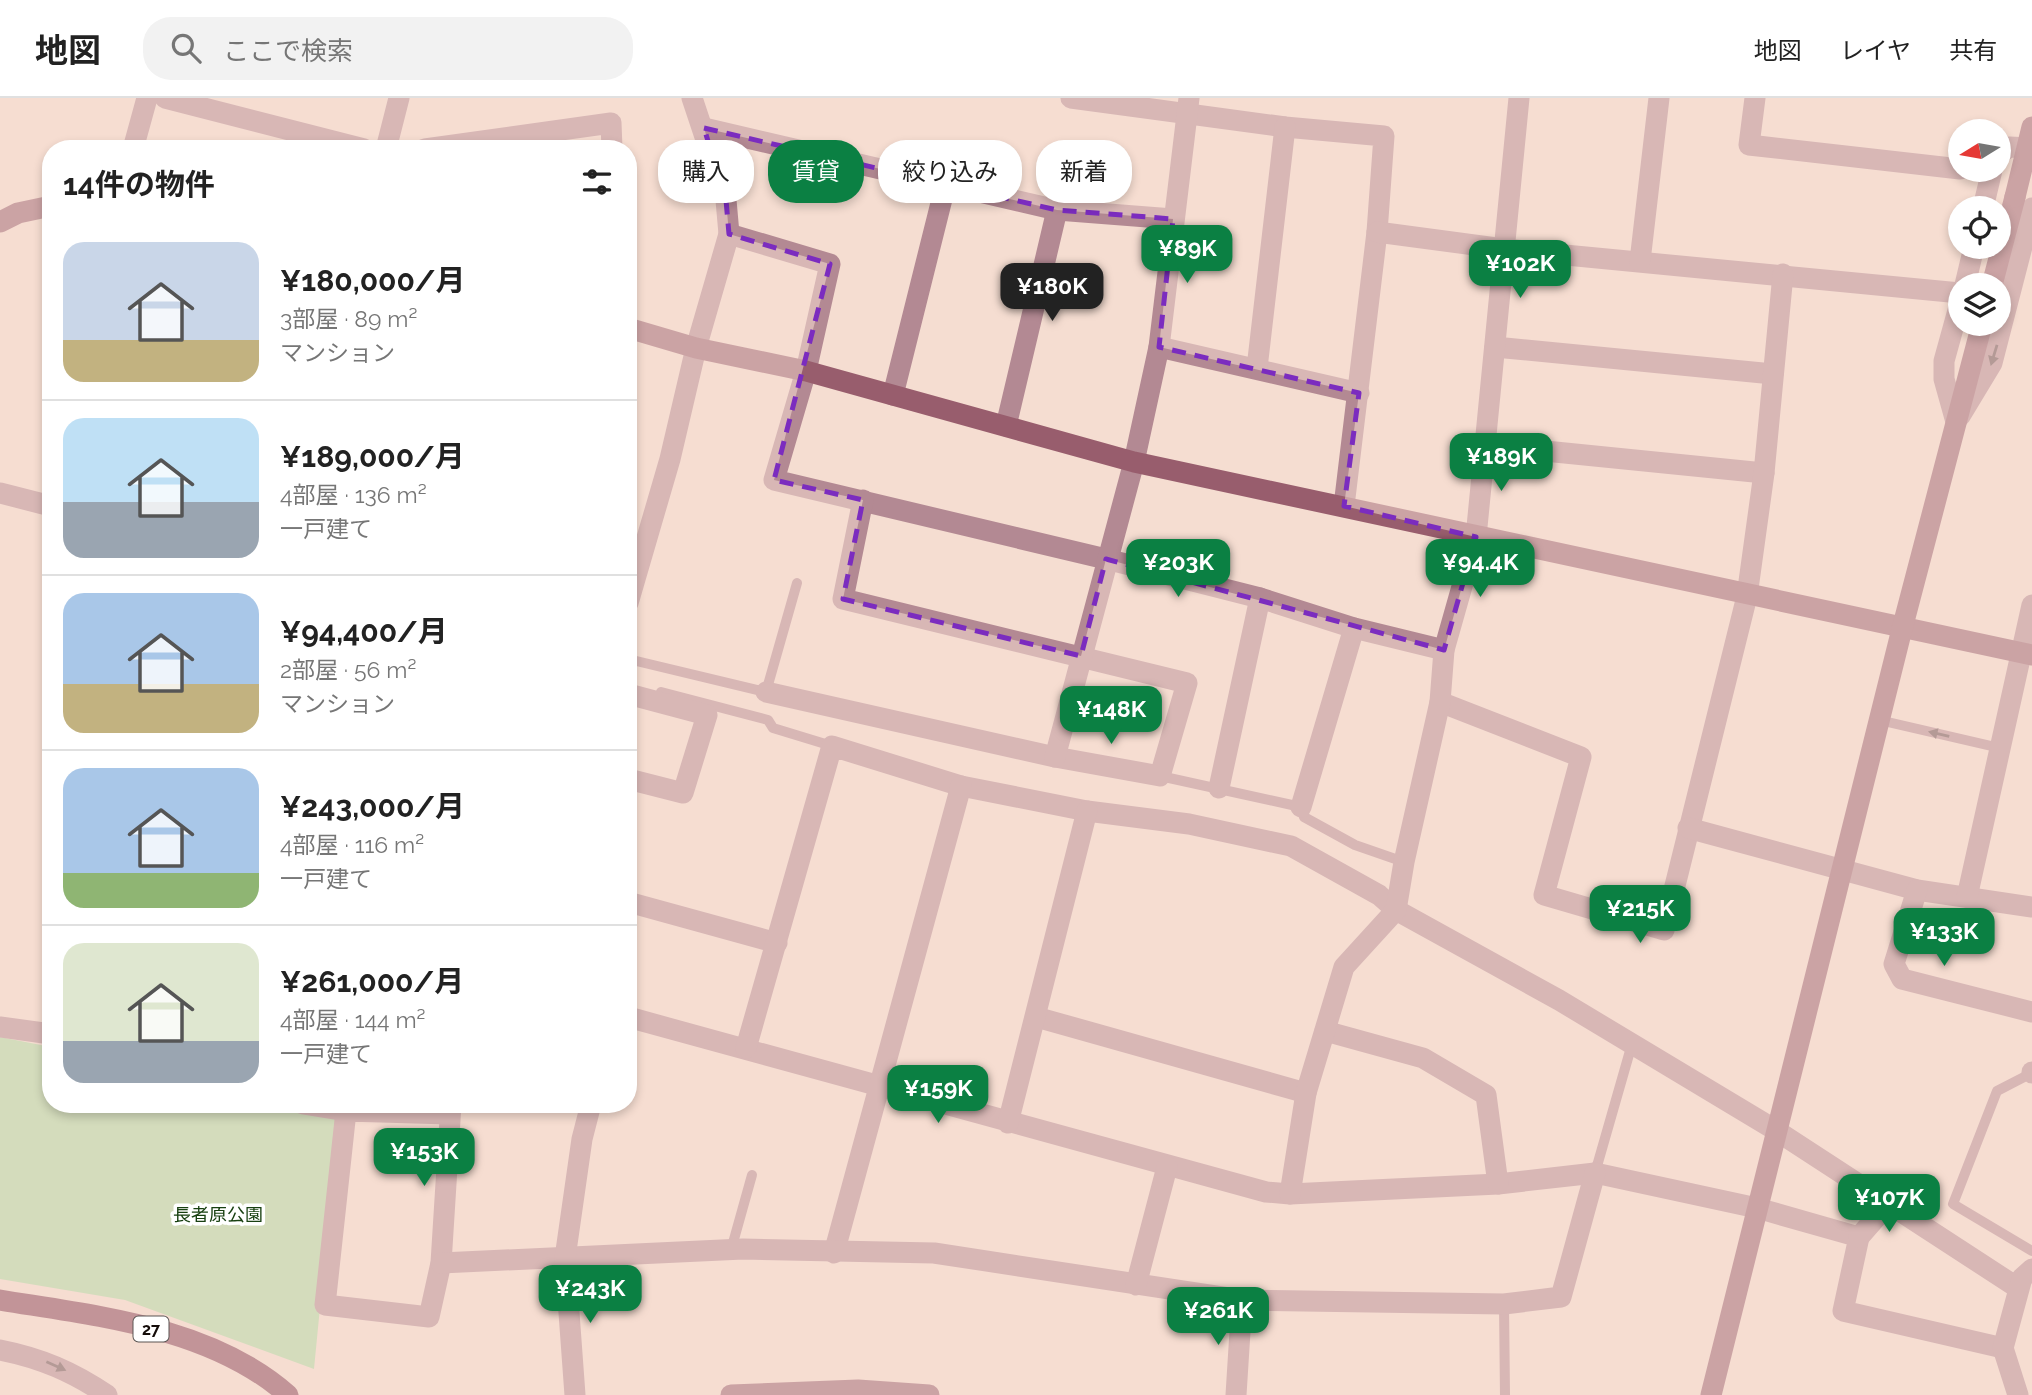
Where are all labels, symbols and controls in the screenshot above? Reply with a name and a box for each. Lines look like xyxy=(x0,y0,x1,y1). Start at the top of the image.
search box xyxy=(143,17,633,80)
icon: search xyxy=(167,29,205,67)
text: 地図 xyxy=(35,31,101,70)
text: ここで検索 xyxy=(223,36,353,66)
text: 地図 xyxy=(1754,36,1802,65)
text: レイヤ xyxy=(1840,36,1911,65)
text: 共有 xyxy=(1949,36,1997,65)
north arrow xyxy=(1948,119,2011,182)
map controls xyxy=(1948,119,2011,336)
chip: 購入 xyxy=(658,140,754,203)
chip: 賃貸 xyxy=(768,140,864,203)
chip: 絞り込み xyxy=(878,140,1022,203)
chip: 新着 xyxy=(1036,140,1132,203)
icon: filters xyxy=(578,163,616,201)
text: 14件の物件 xyxy=(63,167,215,202)
button: locate xyxy=(1948,196,2011,259)
pin: ¥89K xyxy=(1146,226,1228,285)
text: ¥89K xyxy=(1157,234,1217,261)
pin: ¥102K xyxy=(1471,240,1569,300)
text: ¥102K xyxy=(1485,249,1555,276)
text: ¥180,000/月 xyxy=(280,263,466,298)
pin: ¥180K xyxy=(1003,264,1101,323)
icon: home xyxy=(119,270,203,354)
text: ¥180K xyxy=(1016,272,1088,299)
button: layers xyxy=(1948,273,2011,336)
text: 3部屋 · 89 m² xyxy=(280,305,417,332)
text: マンション xyxy=(280,339,395,366)
one-way arrow xyxy=(1988,344,1998,365)
pin: ¥189K xyxy=(1452,434,1550,493)
text: ¥189,000/月 xyxy=(280,439,465,474)
text: ¥189K xyxy=(1466,442,1536,469)
icon: home xyxy=(119,446,203,530)
text: 4部屋 · 136 m² xyxy=(280,481,427,508)
text: 一戸建て xyxy=(280,515,372,542)
pin: ¥203K xyxy=(1129,540,1227,599)
pin: ¥94.4K xyxy=(1423,540,1537,599)
text: ¥203K xyxy=(1142,548,1214,575)
text: ¥94.4K xyxy=(1442,548,1518,575)
text: ¥94,400/月 xyxy=(280,614,448,649)
icon: home xyxy=(119,621,203,705)
text: 2部屋 · 56 m² xyxy=(280,656,416,683)
pin: ¥148K xyxy=(1062,686,1160,746)
text: マンション xyxy=(280,690,395,717)
text: ¥148K xyxy=(1076,695,1146,722)
one-way arrow xyxy=(1928,729,1950,740)
text: ¥243,000/月 xyxy=(280,789,465,824)
icon: home xyxy=(119,796,203,880)
text: 4部屋 · 116 m² xyxy=(280,831,424,858)
text: 一戸建て xyxy=(280,865,372,892)
pin: ¥215K xyxy=(1591,886,1689,945)
text: ¥215K xyxy=(1606,894,1674,921)
pin: ¥133K xyxy=(1895,908,1993,968)
text: ¥133K xyxy=(1910,917,1978,944)
text: ¥261,000/月 xyxy=(280,964,464,999)
icon: home xyxy=(119,971,203,1055)
text: 4部屋 · 144 m² xyxy=(280,1006,426,1033)
text: 一戸建て xyxy=(280,1040,372,1067)
pin: ¥159K xyxy=(889,1066,987,1125)
text: ¥159K xyxy=(903,1074,973,1101)
pin: ¥153K xyxy=(375,1128,473,1188)
text: ¥153K xyxy=(390,1137,458,1164)
pin: ¥107K xyxy=(1840,1174,1938,1234)
text: ¥107K xyxy=(1854,1183,1924,1210)
park label: 長者原公園 xyxy=(173,1204,263,1225)
pin: ¥243K xyxy=(541,1266,639,1325)
text: ¥243K xyxy=(555,1274,625,1301)
pin: ¥261K xyxy=(1169,1288,1267,1347)
text: ¥261K xyxy=(1183,1296,1253,1323)
road number: 27 xyxy=(134,1316,168,1342)
one-way arrow xyxy=(46,1361,67,1372)

